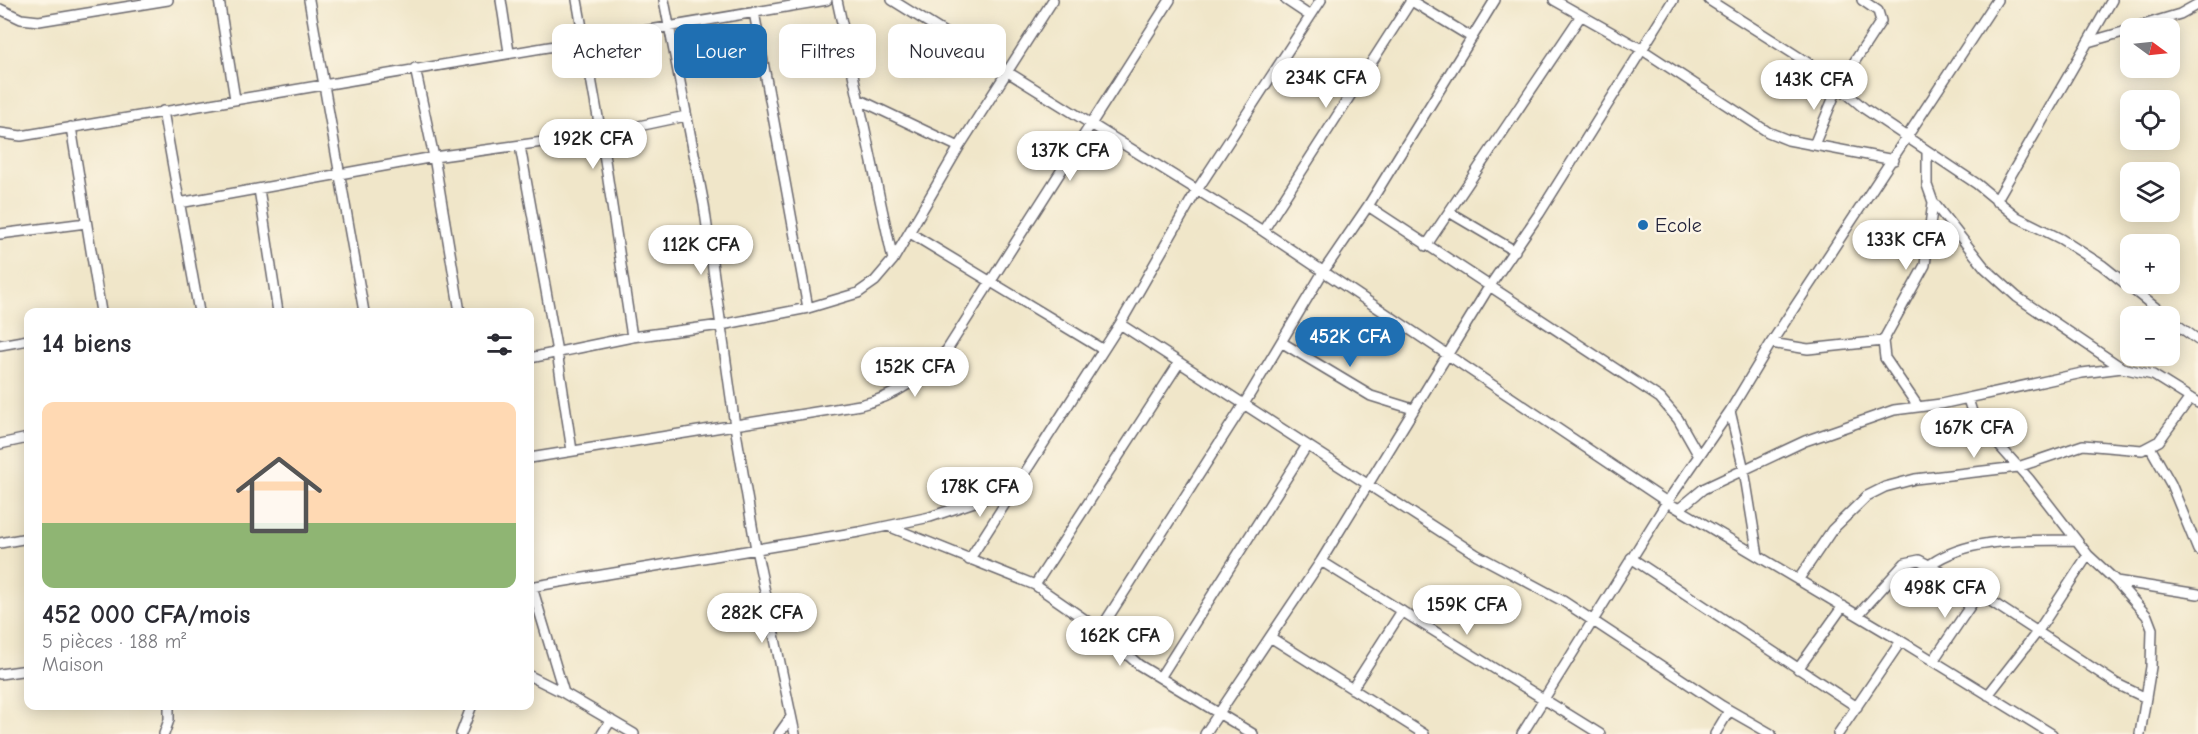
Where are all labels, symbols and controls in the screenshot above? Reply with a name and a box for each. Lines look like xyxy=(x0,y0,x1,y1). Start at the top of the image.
north arrow xyxy=(2120,18,2180,78)
map controls xyxy=(2120,18,2180,366)
chip: Acheter xyxy=(552,24,662,78)
chip: Louer xyxy=(674,24,767,78)
chip: Filtres xyxy=(779,24,876,78)
chip: Nouveau xyxy=(888,24,1006,78)
pin: 234K CFA xyxy=(1264,58,1388,109)
pin: 143K CFA xyxy=(1752,60,1876,111)
text: 234K CFA xyxy=(1286,66,1366,89)
text: 143K CFA xyxy=(1775,68,1853,91)
button: locate xyxy=(2120,90,2180,150)
pin: 192K CFA xyxy=(531,119,655,170)
text: 192K CFA xyxy=(553,127,633,150)
pin: 137K CFA xyxy=(1008,131,1132,182)
text: 137K CFA xyxy=(1031,139,1109,162)
button: layers xyxy=(2120,162,2180,222)
place label: Ecole xyxy=(1655,214,1702,237)
marker: Ecole xyxy=(1636,218,1650,232)
pin: 133K CFA xyxy=(1844,220,1968,271)
pin: 112K CFA xyxy=(639,225,763,276)
text: 133K CFA xyxy=(1866,228,1946,251)
text: 112K CFA xyxy=(662,233,740,256)
button: + xyxy=(2120,234,2180,294)
button: − xyxy=(2120,306,2180,366)
pin: 452K CFA xyxy=(1288,317,1412,368)
text: 452K CFA xyxy=(1309,325,1391,348)
icon: filters xyxy=(483,328,516,361)
text: 14 biens xyxy=(42,329,131,359)
pin: 152K CFA xyxy=(853,347,977,398)
text: 152K CFA xyxy=(875,355,955,378)
pin: 167K CFA xyxy=(1912,408,2036,459)
text: 167K CFA xyxy=(1934,416,2014,439)
icon: home xyxy=(225,441,333,549)
pin: 178K CFA xyxy=(918,467,1042,518)
text: 178K CFA xyxy=(941,475,1019,498)
pin: 498K CFA xyxy=(1883,568,2007,619)
text: 498K CFA xyxy=(1904,576,1986,599)
pin: 159K CFA xyxy=(1405,585,1529,636)
pin: 282K CFA xyxy=(700,593,824,644)
text: 159K CFA xyxy=(1427,593,1507,616)
text: 452 000 CFA/mois xyxy=(42,600,250,630)
text: 282K CFA xyxy=(721,601,803,624)
pin: 162K CFA xyxy=(1058,616,1182,667)
text: 162K CFA xyxy=(1080,624,1160,647)
text: 5 pièces · 188 m² xyxy=(42,630,186,653)
text: Maison xyxy=(42,653,104,676)

